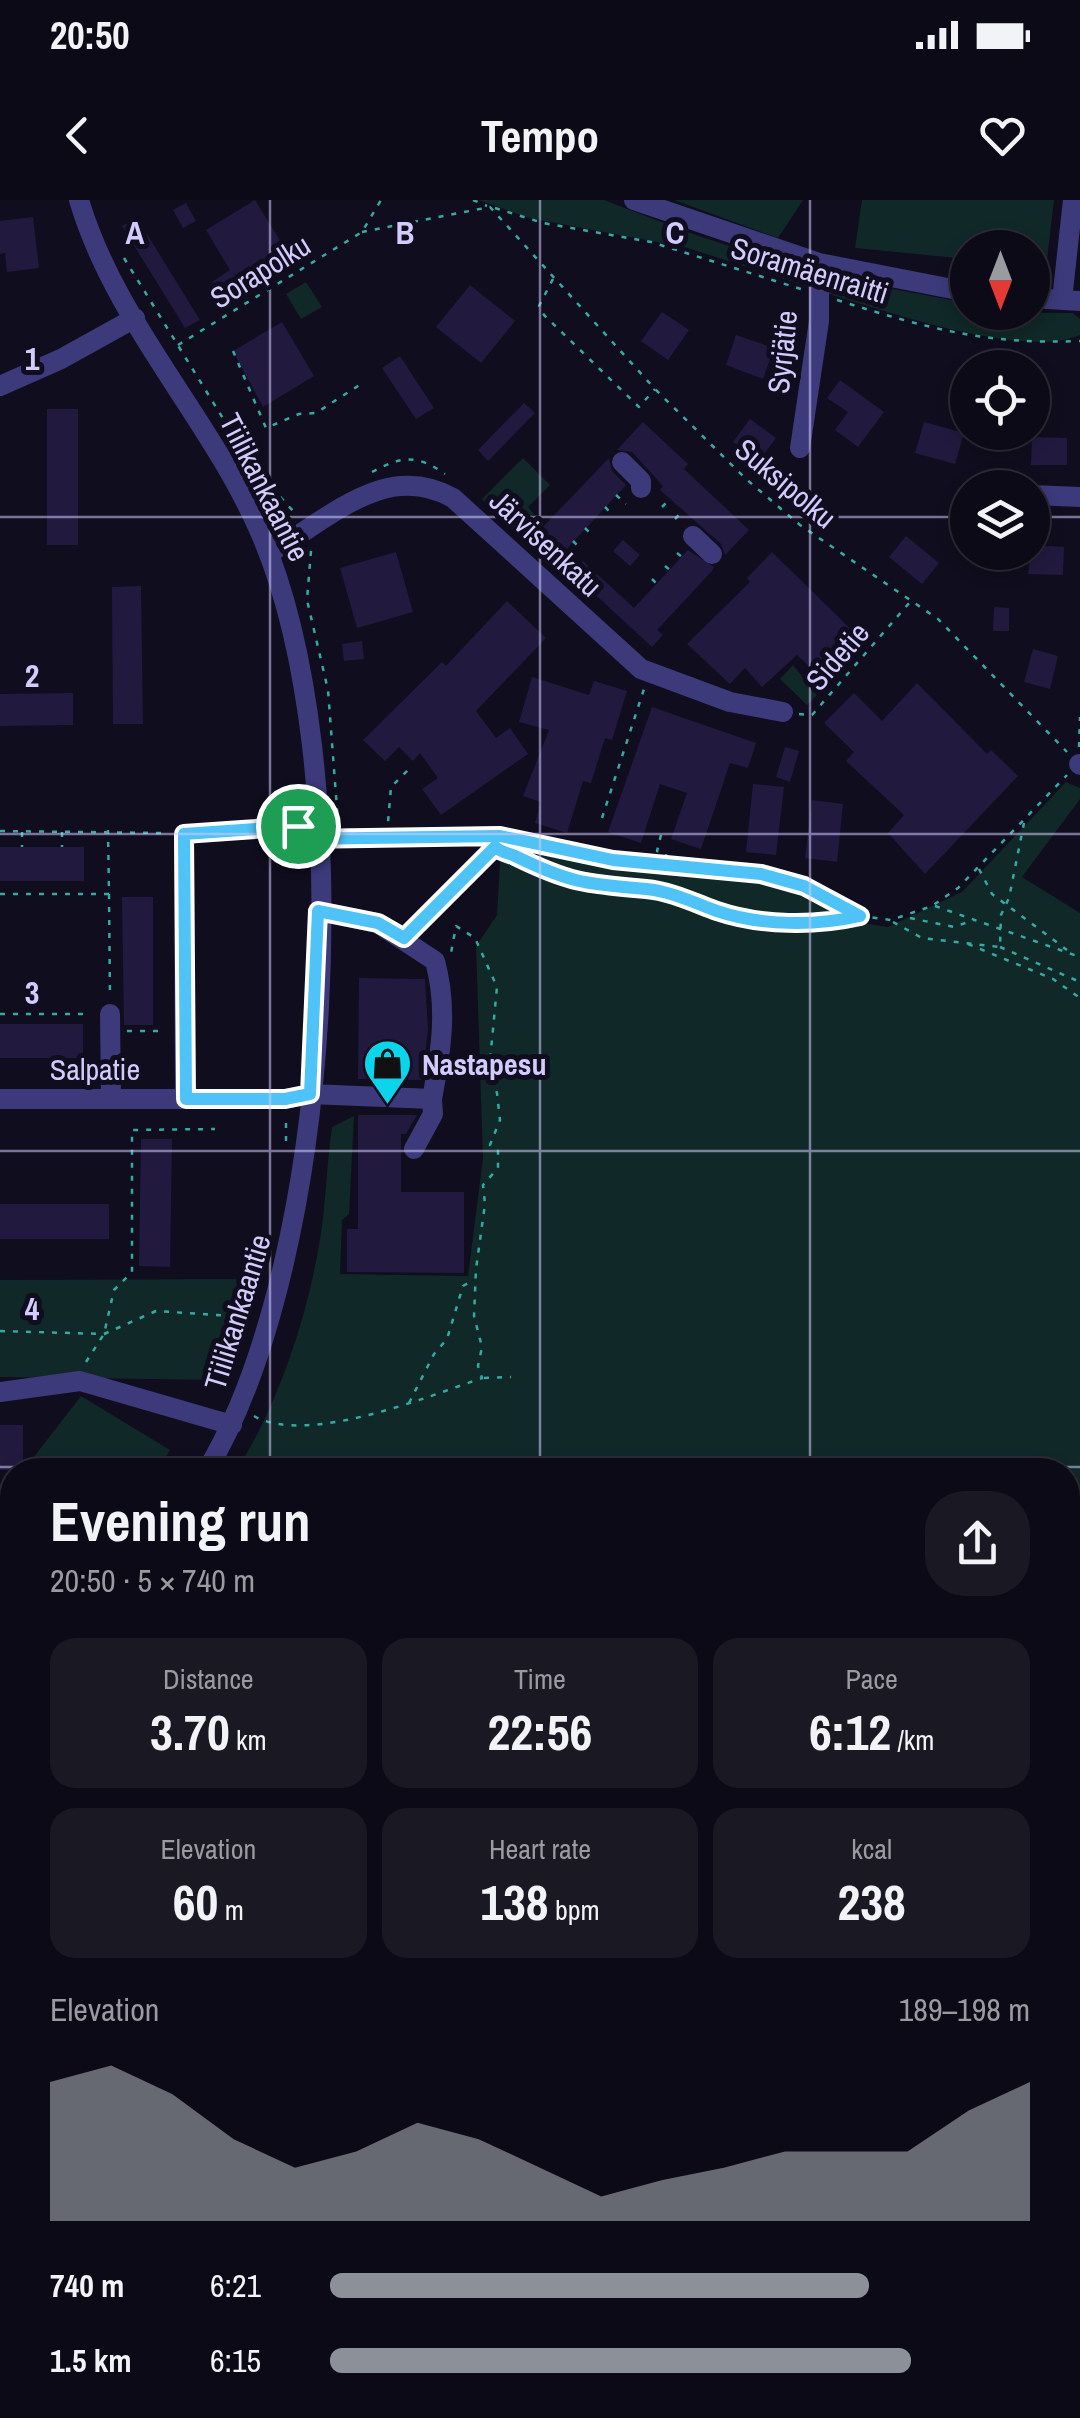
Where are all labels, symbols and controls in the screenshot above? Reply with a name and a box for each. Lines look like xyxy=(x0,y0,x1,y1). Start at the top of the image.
text: 20:50 xyxy=(50,10,130,61)
text: Tempo xyxy=(481,105,599,166)
icon: back xyxy=(50,108,105,163)
icon: heart xyxy=(975,108,1030,163)
text: A xyxy=(126,211,145,254)
text: B xyxy=(396,211,414,254)
text: C xyxy=(666,211,684,254)
street label: Sorapolku xyxy=(202,225,318,317)
street label: Soramäenraitti xyxy=(726,227,894,313)
north arrow xyxy=(950,230,1050,330)
map controls xyxy=(950,230,1050,570)
street label: Syrjätie xyxy=(758,308,806,396)
text: 1 xyxy=(25,337,40,380)
button: locate xyxy=(950,350,1050,450)
street label: Tiilikankaantie xyxy=(211,406,319,568)
street label: Suksipolku xyxy=(727,429,845,537)
button: layers xyxy=(950,470,1050,570)
street label: Järvisenkatu xyxy=(481,481,611,605)
street label: Sidetie xyxy=(796,613,878,699)
text: 2 xyxy=(25,654,39,697)
pin xyxy=(256,784,341,869)
icon: arrive xyxy=(271,799,326,854)
text: 3 xyxy=(25,971,39,1014)
shop icon: Nastapesu xyxy=(361,1038,413,1106)
place label: Nastapesu xyxy=(422,1044,546,1084)
street label: Salpatie xyxy=(50,1049,140,1089)
street label: Tiilikankaantie xyxy=(194,1229,280,1395)
text: 4 xyxy=(25,1287,40,1330)
text: Evening run xyxy=(50,1484,311,1558)
button: share xyxy=(925,1491,1030,1596)
text: 20:50 · 5 × 740 m xyxy=(50,1559,255,1602)
text: Distance xyxy=(163,1660,254,1698)
text: Time xyxy=(514,1660,566,1698)
text: Pace xyxy=(845,1660,898,1698)
text: 3.70 xyxy=(150,1698,230,1766)
text: 22:56 xyxy=(488,1698,592,1766)
text: 6:12 xyxy=(809,1698,891,1766)
text: km xyxy=(230,1721,267,1759)
text: /km xyxy=(891,1721,934,1759)
text: Elevation xyxy=(160,1830,256,1868)
text: Heart rate xyxy=(489,1830,591,1868)
text: kcal xyxy=(851,1830,892,1868)
text: 60 xyxy=(173,1868,218,1936)
text: 138 xyxy=(480,1868,549,1936)
text: 238 xyxy=(837,1868,906,1936)
text: m xyxy=(218,1891,244,1929)
text: bpm xyxy=(549,1891,600,1929)
text: Elevation xyxy=(50,1988,159,2031)
text: 189–198 m xyxy=(899,1988,1030,2031)
text: 740 m xyxy=(50,2264,124,2307)
text: 6:21 xyxy=(210,2264,261,2307)
text: 1.5 km xyxy=(50,2339,132,2382)
text: 6:15 xyxy=(210,2339,261,2382)

